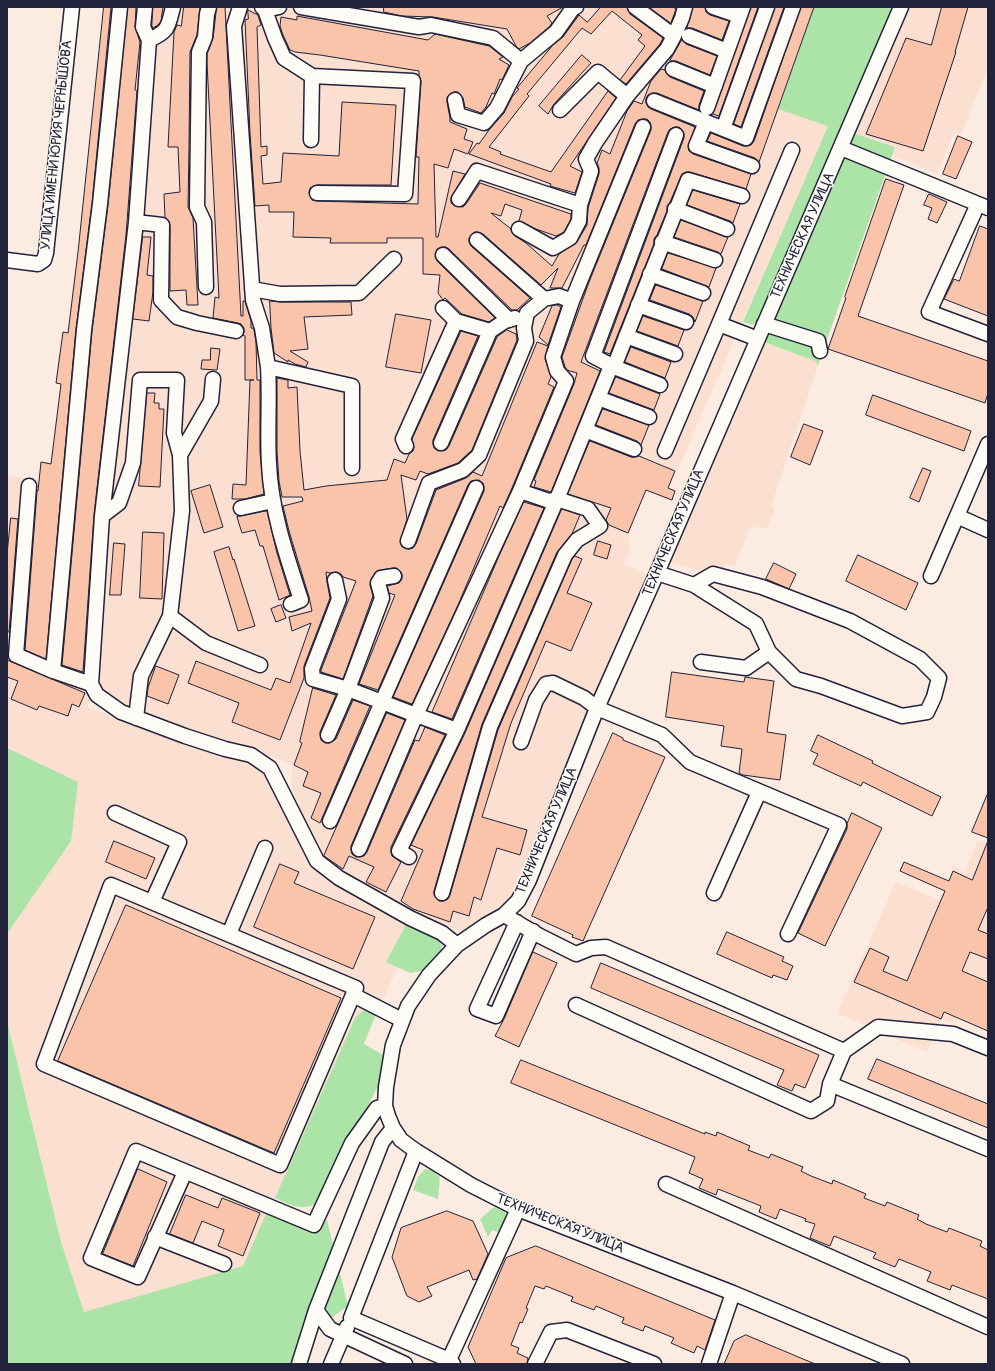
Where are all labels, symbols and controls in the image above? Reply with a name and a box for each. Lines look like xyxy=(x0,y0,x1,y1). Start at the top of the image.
street label: УЛИЦА ИМЕНИ ЮРИЯ ЧЕРНЫШОВА xyxy=(38,39,76,251)
street label: ТЕХНИЧЕСКАЯ УЛИЦА xyxy=(768,170,838,302)
street label: ТЕХНИЧЕСКАЯ УЛИЦА xyxy=(640,467,708,599)
street label: ТЕХНИЧЕСКАЯ УЛИЦА xyxy=(513,765,581,897)
street label: ТЕХНИЧЕСКАЯ УЛИЦА xyxy=(494,1191,626,1257)

